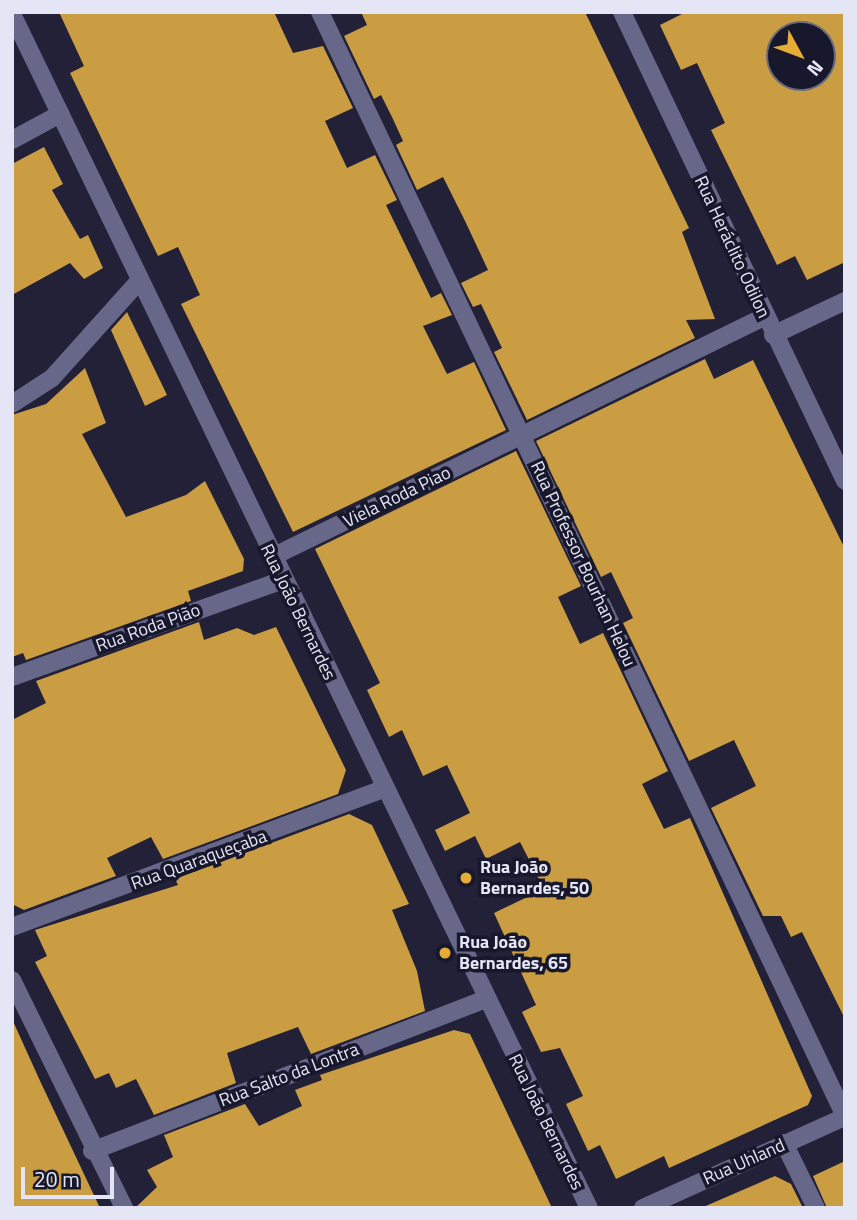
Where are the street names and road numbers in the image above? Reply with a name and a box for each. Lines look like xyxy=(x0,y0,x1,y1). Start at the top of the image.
street label: Rua Heráclito Odilon xyxy=(690,172,774,322)
street label: Rua Professor Bourhan Helou xyxy=(526,458,640,670)
street label: Viela Roda Piao xyxy=(340,462,454,532)
street label: Rua João Bernardes xyxy=(256,540,340,684)
street label: Rua Roda Pião xyxy=(93,599,203,657)
street label: Rua Quaraqueçaba xyxy=(128,825,270,895)
street label: Rua Salto da Lontra xyxy=(216,1038,362,1112)
street label: Rua João Bernardes xyxy=(504,1050,588,1194)
street label: Rua Uhland xyxy=(700,1134,788,1190)

